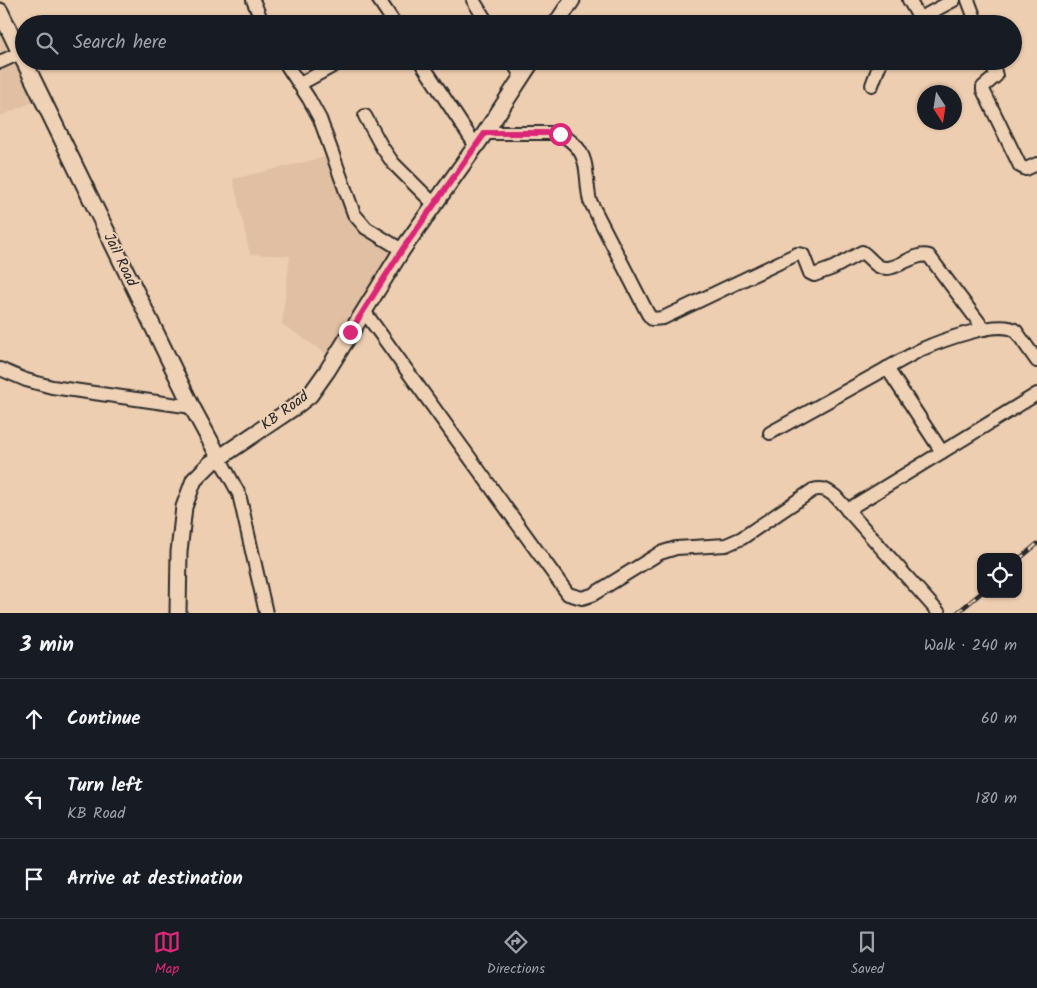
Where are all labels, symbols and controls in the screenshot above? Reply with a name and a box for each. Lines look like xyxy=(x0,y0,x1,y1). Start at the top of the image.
search box xyxy=(15,15,1022,70)
text: Search here xyxy=(73,28,167,58)
icon: search xyxy=(33,29,61,57)
north arrow xyxy=(917,85,962,130)
route start xyxy=(549,123,572,146)
street label: Jail Road xyxy=(97,229,144,292)
route end xyxy=(339,321,362,344)
street label: KB Road xyxy=(256,385,315,437)
map controls xyxy=(977,553,1022,598)
button: locate xyxy=(977,553,1022,598)
text: 3 min xyxy=(20,629,74,662)
text: Walk · 240 m xyxy=(924,633,1017,658)
text: Continue xyxy=(67,704,140,734)
icon: ahead xyxy=(20,705,48,733)
text: 60 m xyxy=(981,706,1017,731)
text: Turn left xyxy=(67,771,142,801)
icon: left xyxy=(20,785,48,813)
text: 180 m xyxy=(975,786,1017,811)
text: KB Road xyxy=(67,801,125,826)
text: Arrive at destination xyxy=(67,864,243,894)
icon: arrive xyxy=(20,865,48,893)
tab: Map xyxy=(153,928,181,980)
tab: Directions xyxy=(487,928,545,980)
tab: Saved xyxy=(851,928,884,980)

